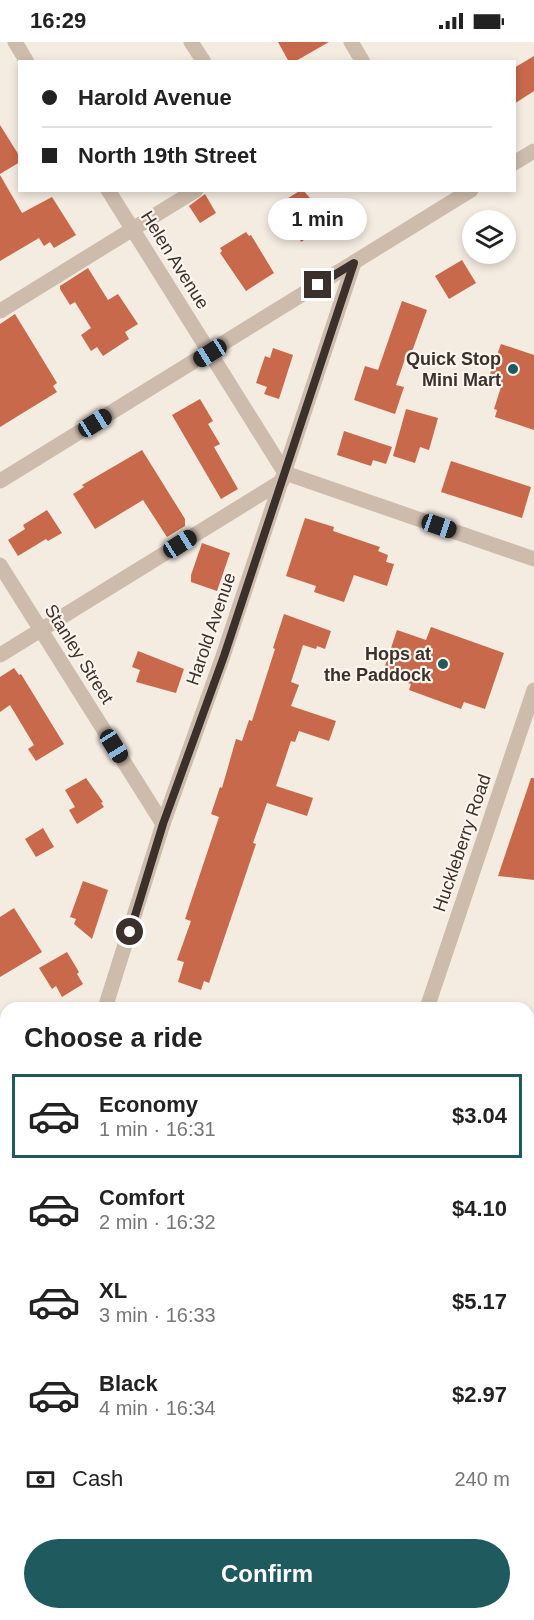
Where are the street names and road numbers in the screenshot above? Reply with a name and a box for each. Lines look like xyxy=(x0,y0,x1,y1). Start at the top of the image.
street label: Helen Avenue xyxy=(137,207,213,313)
street label: Harold Avenue xyxy=(182,570,240,688)
street label: Stanley Street xyxy=(41,601,117,707)
street label: Huckleberry Road xyxy=(429,772,495,914)

